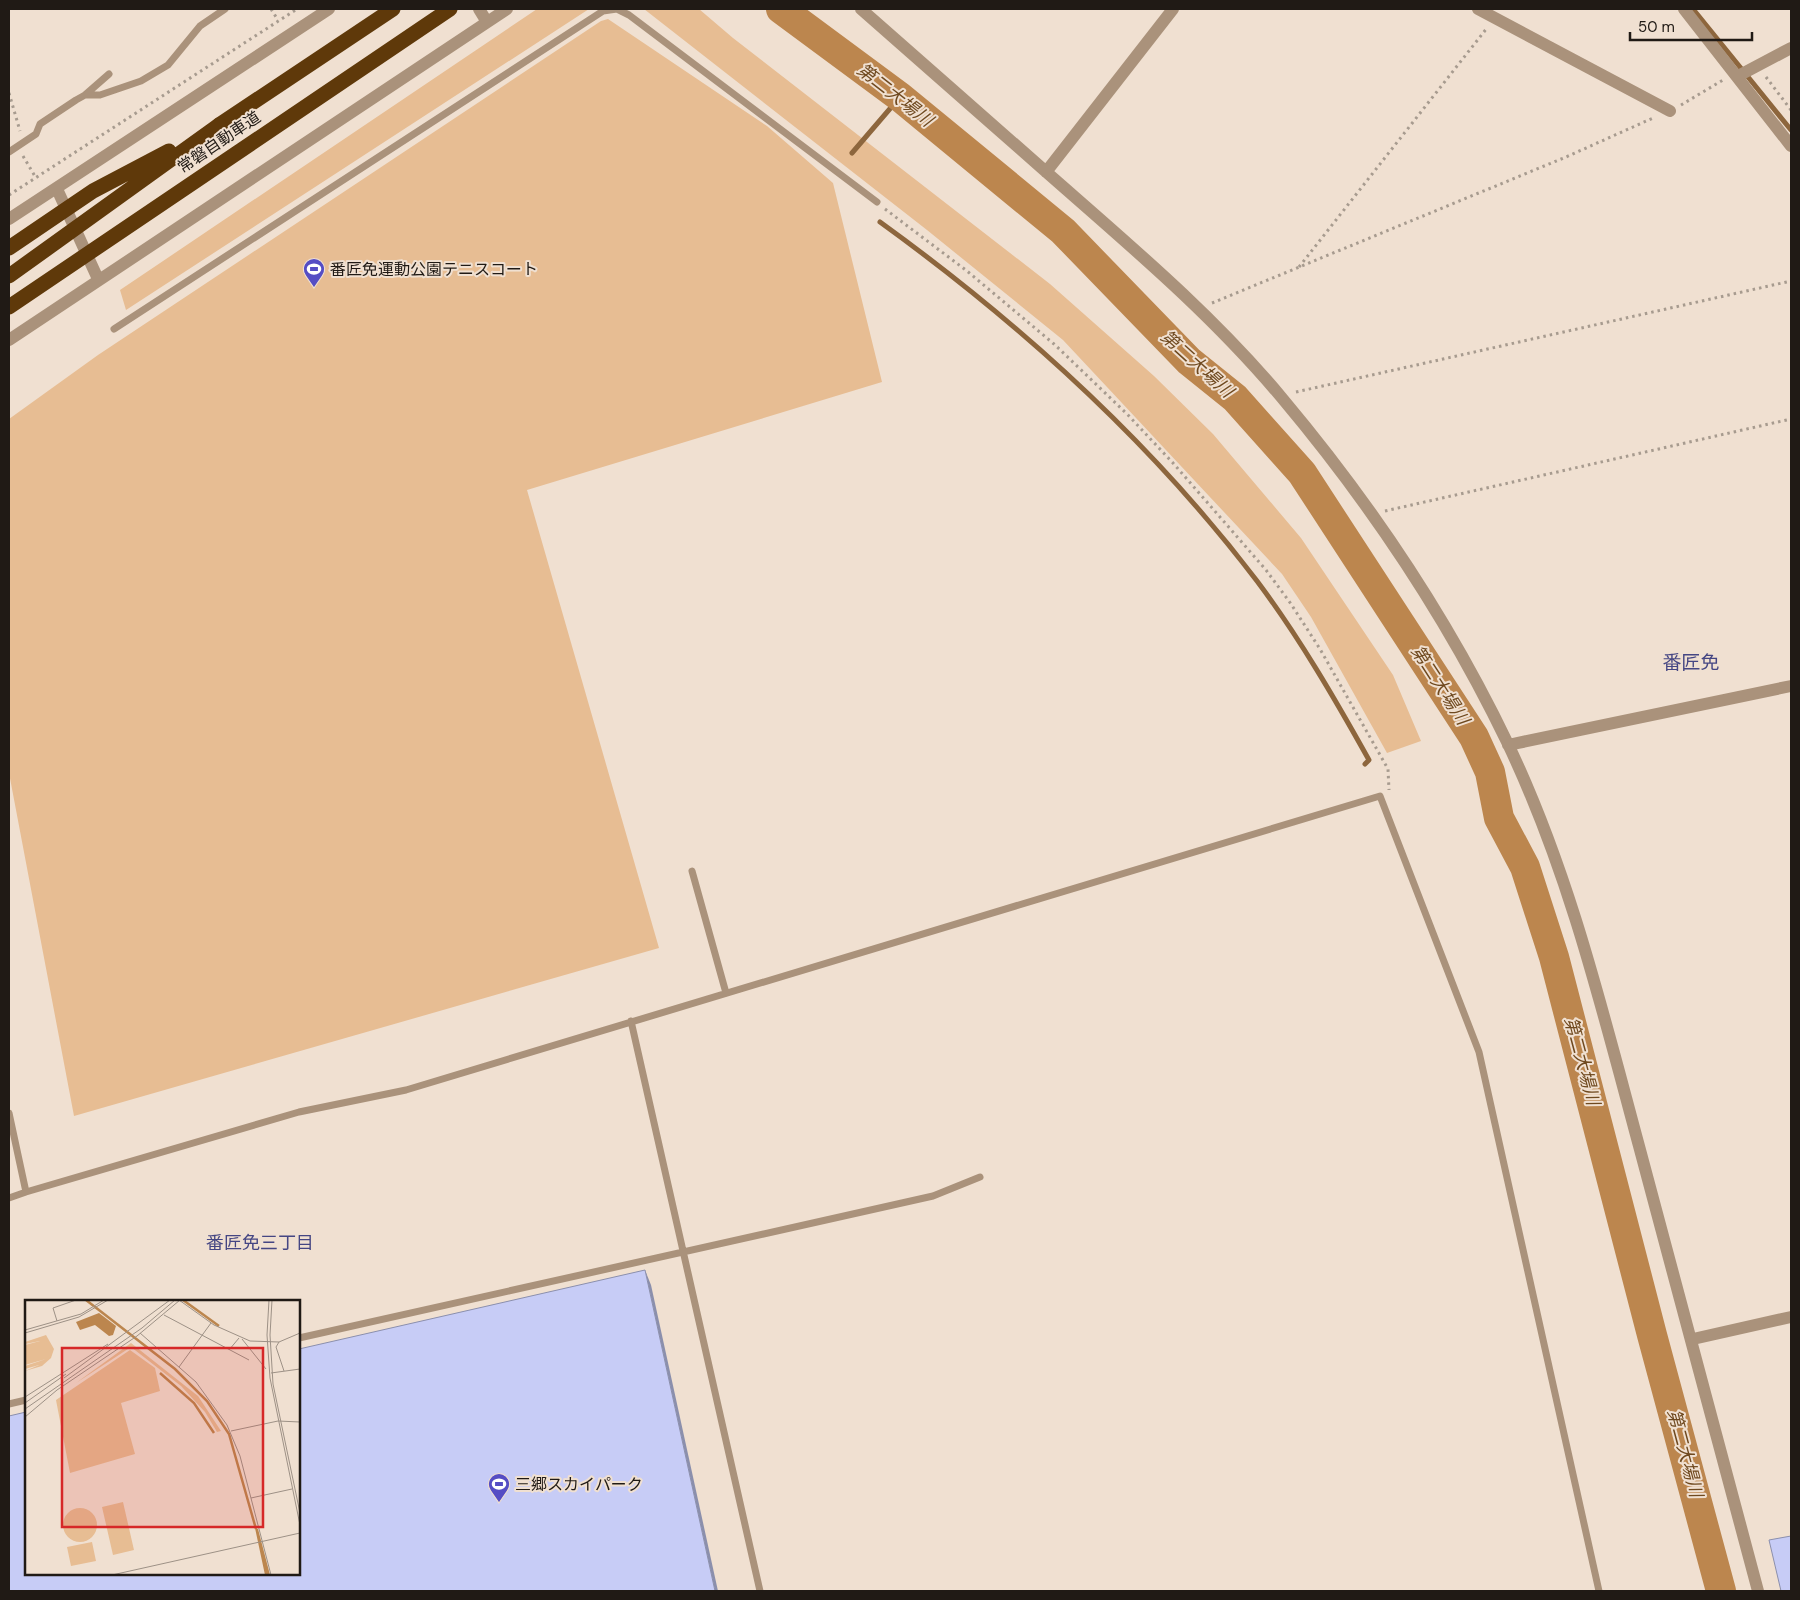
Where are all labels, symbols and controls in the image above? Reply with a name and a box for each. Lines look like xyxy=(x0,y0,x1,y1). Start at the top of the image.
scale bar xyxy=(1630,10,1752,42)
text: 50 m xyxy=(1638,17,1675,37)
water label: 第二大場川 xyxy=(852,58,939,133)
street label: 常磐自動車道 xyxy=(173,106,265,178)
sports icon: 番匠免運動公園テニスコート xyxy=(302,257,326,288)
place label: 番匠免運動公園テニスコート xyxy=(330,259,538,280)
water label: 第二大場川 xyxy=(1156,325,1240,404)
water label: 第二大場川 xyxy=(1405,641,1476,731)
district label: 番匠免 xyxy=(1662,650,1720,675)
water label: 第二大場川 xyxy=(1559,1014,1606,1110)
district label: 番匠免三丁目 xyxy=(206,1231,314,1255)
inset map xyxy=(25,1300,300,1575)
water label: 第二大場川 xyxy=(1662,1406,1709,1502)
sports icon: 三郷スカイパーク xyxy=(487,1472,511,1503)
place label: 三郷スカイパーク xyxy=(515,1474,643,1495)

